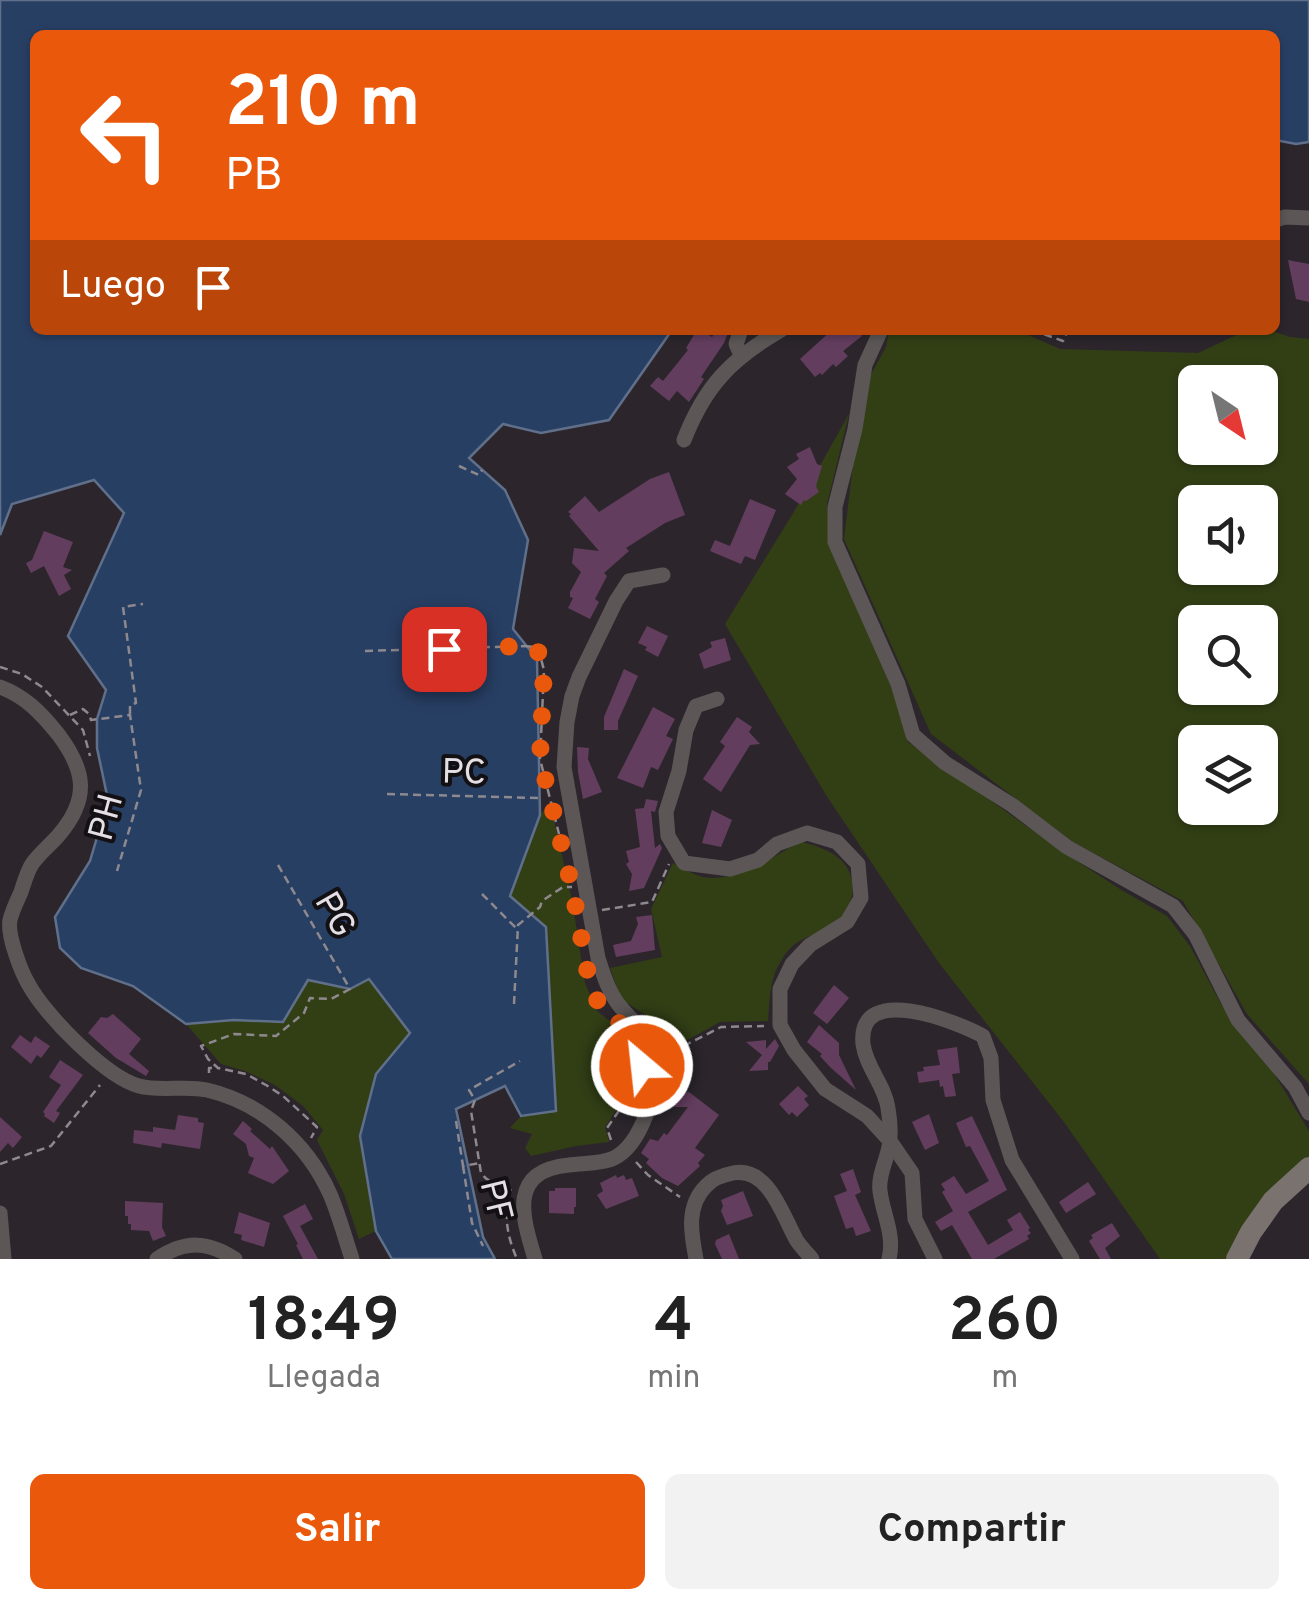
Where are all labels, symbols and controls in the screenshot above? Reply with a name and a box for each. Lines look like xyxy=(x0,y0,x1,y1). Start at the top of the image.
text: 210 m xyxy=(225,62,421,151)
icon: left xyxy=(60,70,190,200)
text: PB xyxy=(225,149,283,206)
icon: arrive xyxy=(186,260,241,315)
text: Luego xyxy=(60,263,166,312)
north arrow xyxy=(1178,365,1278,465)
map controls xyxy=(1178,365,1278,825)
button: sound xyxy=(1178,485,1278,585)
button: search xyxy=(1178,605,1278,705)
pin xyxy=(402,607,487,692)
icon: arrive xyxy=(417,622,472,677)
button: layers xyxy=(1178,725,1278,825)
street label: PC xyxy=(441,752,487,796)
street label: PH xyxy=(81,790,135,846)
street label: PG xyxy=(303,885,364,946)
position arrow xyxy=(590,1014,694,1118)
street label: PF xyxy=(468,1175,520,1226)
text: 18:49 xyxy=(248,1286,400,1362)
text: 4 xyxy=(655,1286,693,1362)
text: 260 xyxy=(948,1286,1061,1362)
text: Llegada xyxy=(266,1359,381,1399)
text: min xyxy=(647,1359,701,1399)
text: m xyxy=(991,1359,1018,1399)
button: Salir xyxy=(30,1474,645,1589)
button: Compartir xyxy=(665,1474,1279,1589)

